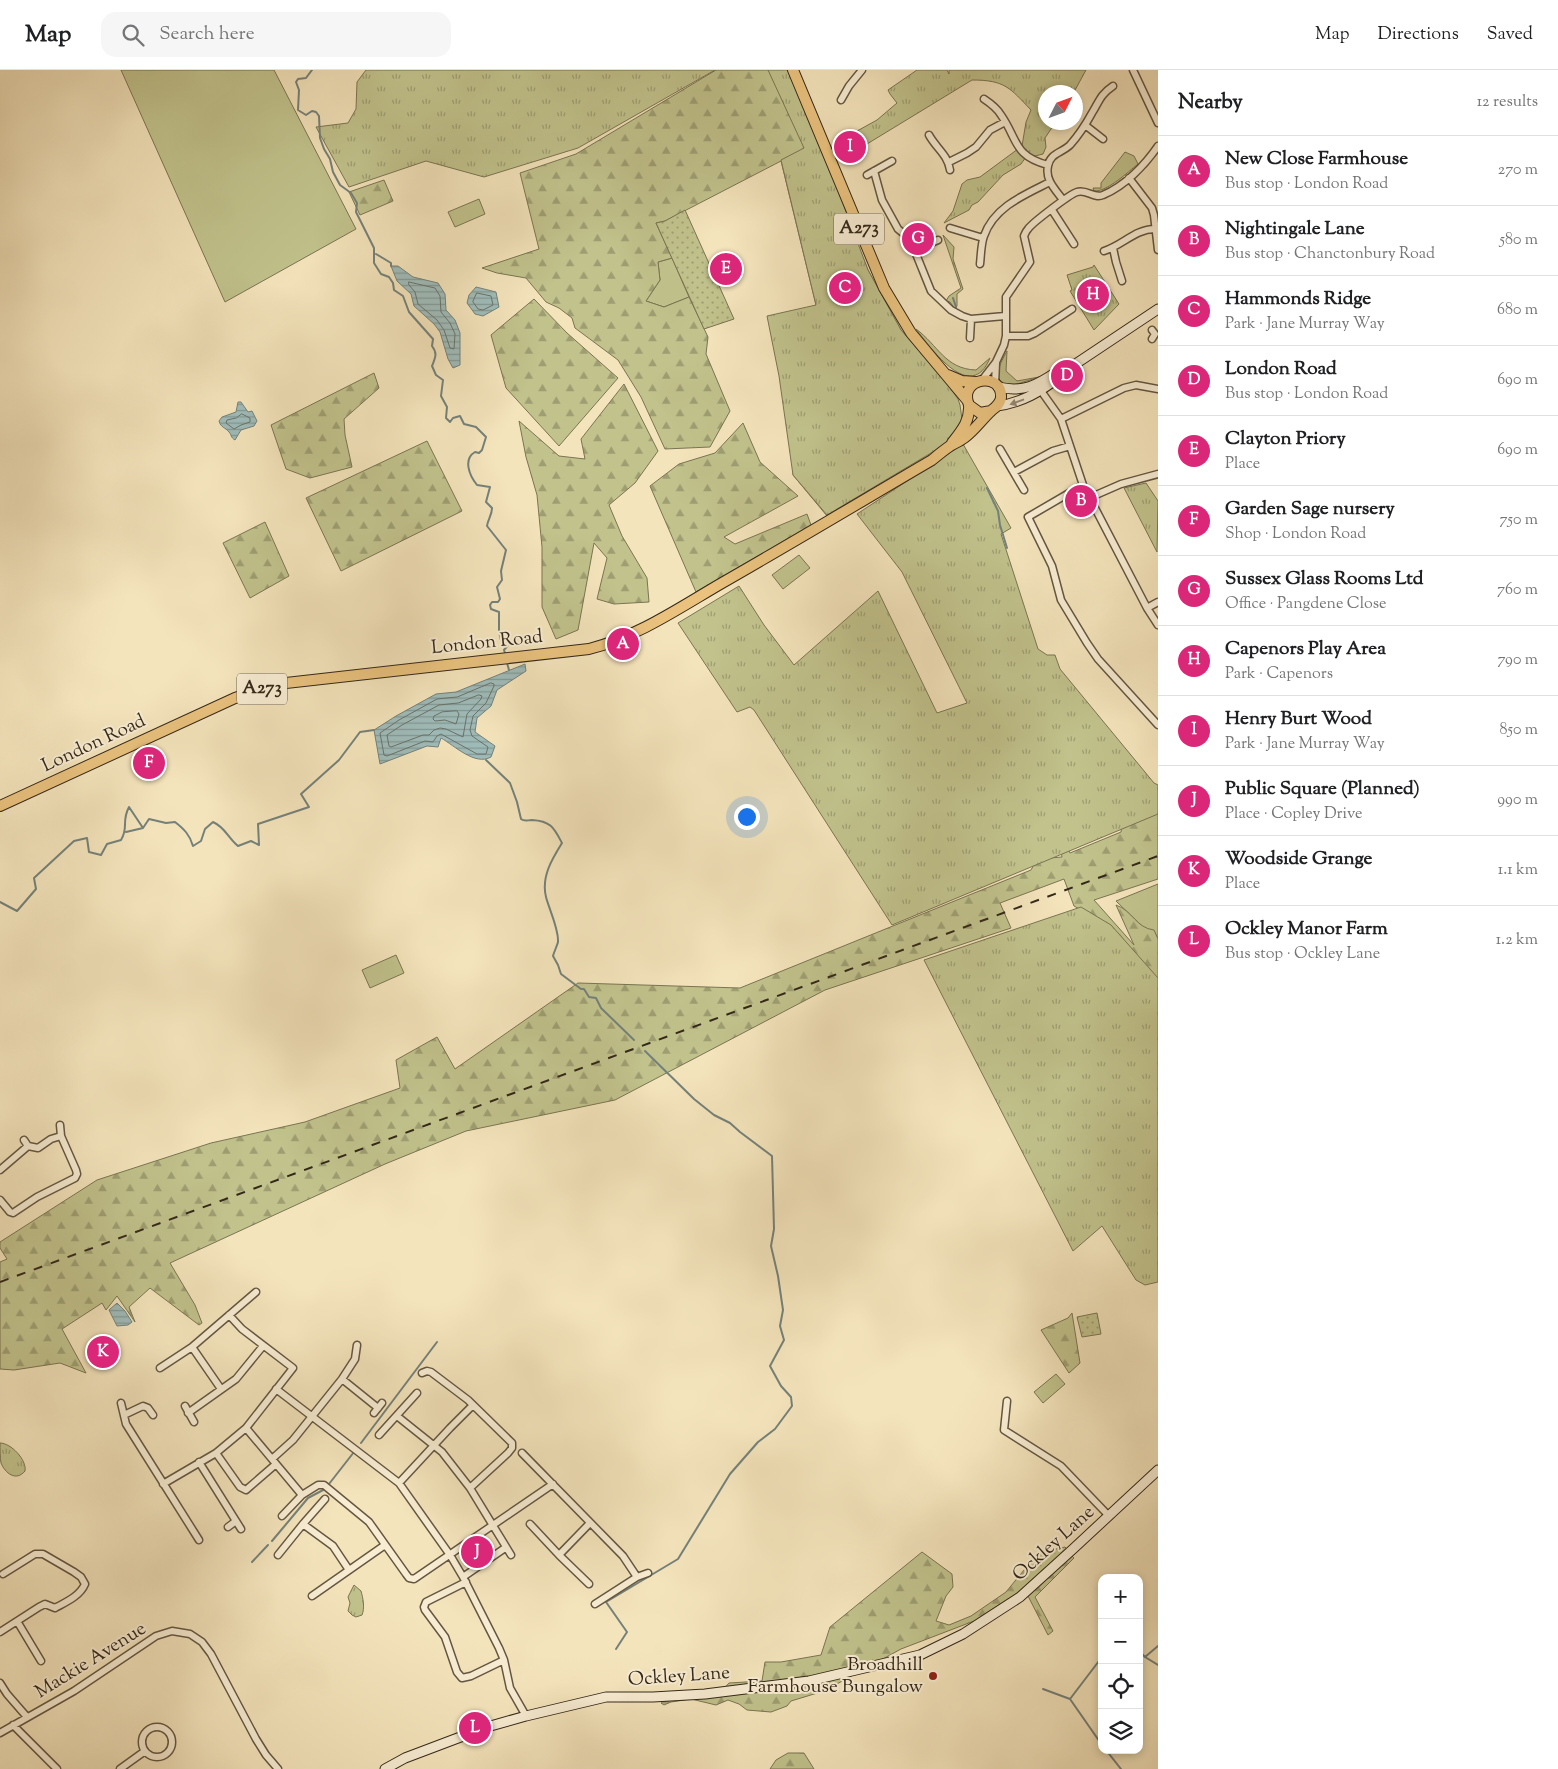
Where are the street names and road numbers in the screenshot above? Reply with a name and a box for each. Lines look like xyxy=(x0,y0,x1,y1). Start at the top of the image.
road number: A273 xyxy=(834,214,884,244)
street label: London Road xyxy=(430,624,544,662)
road number: A273 xyxy=(237,674,287,704)
street label: London Road xyxy=(38,708,151,780)
street label: Ockley Lane xyxy=(1007,1500,1101,1588)
street label: Mackie Avenue xyxy=(30,1616,152,1706)
street label: Ockley Lane xyxy=(627,1660,731,1694)

